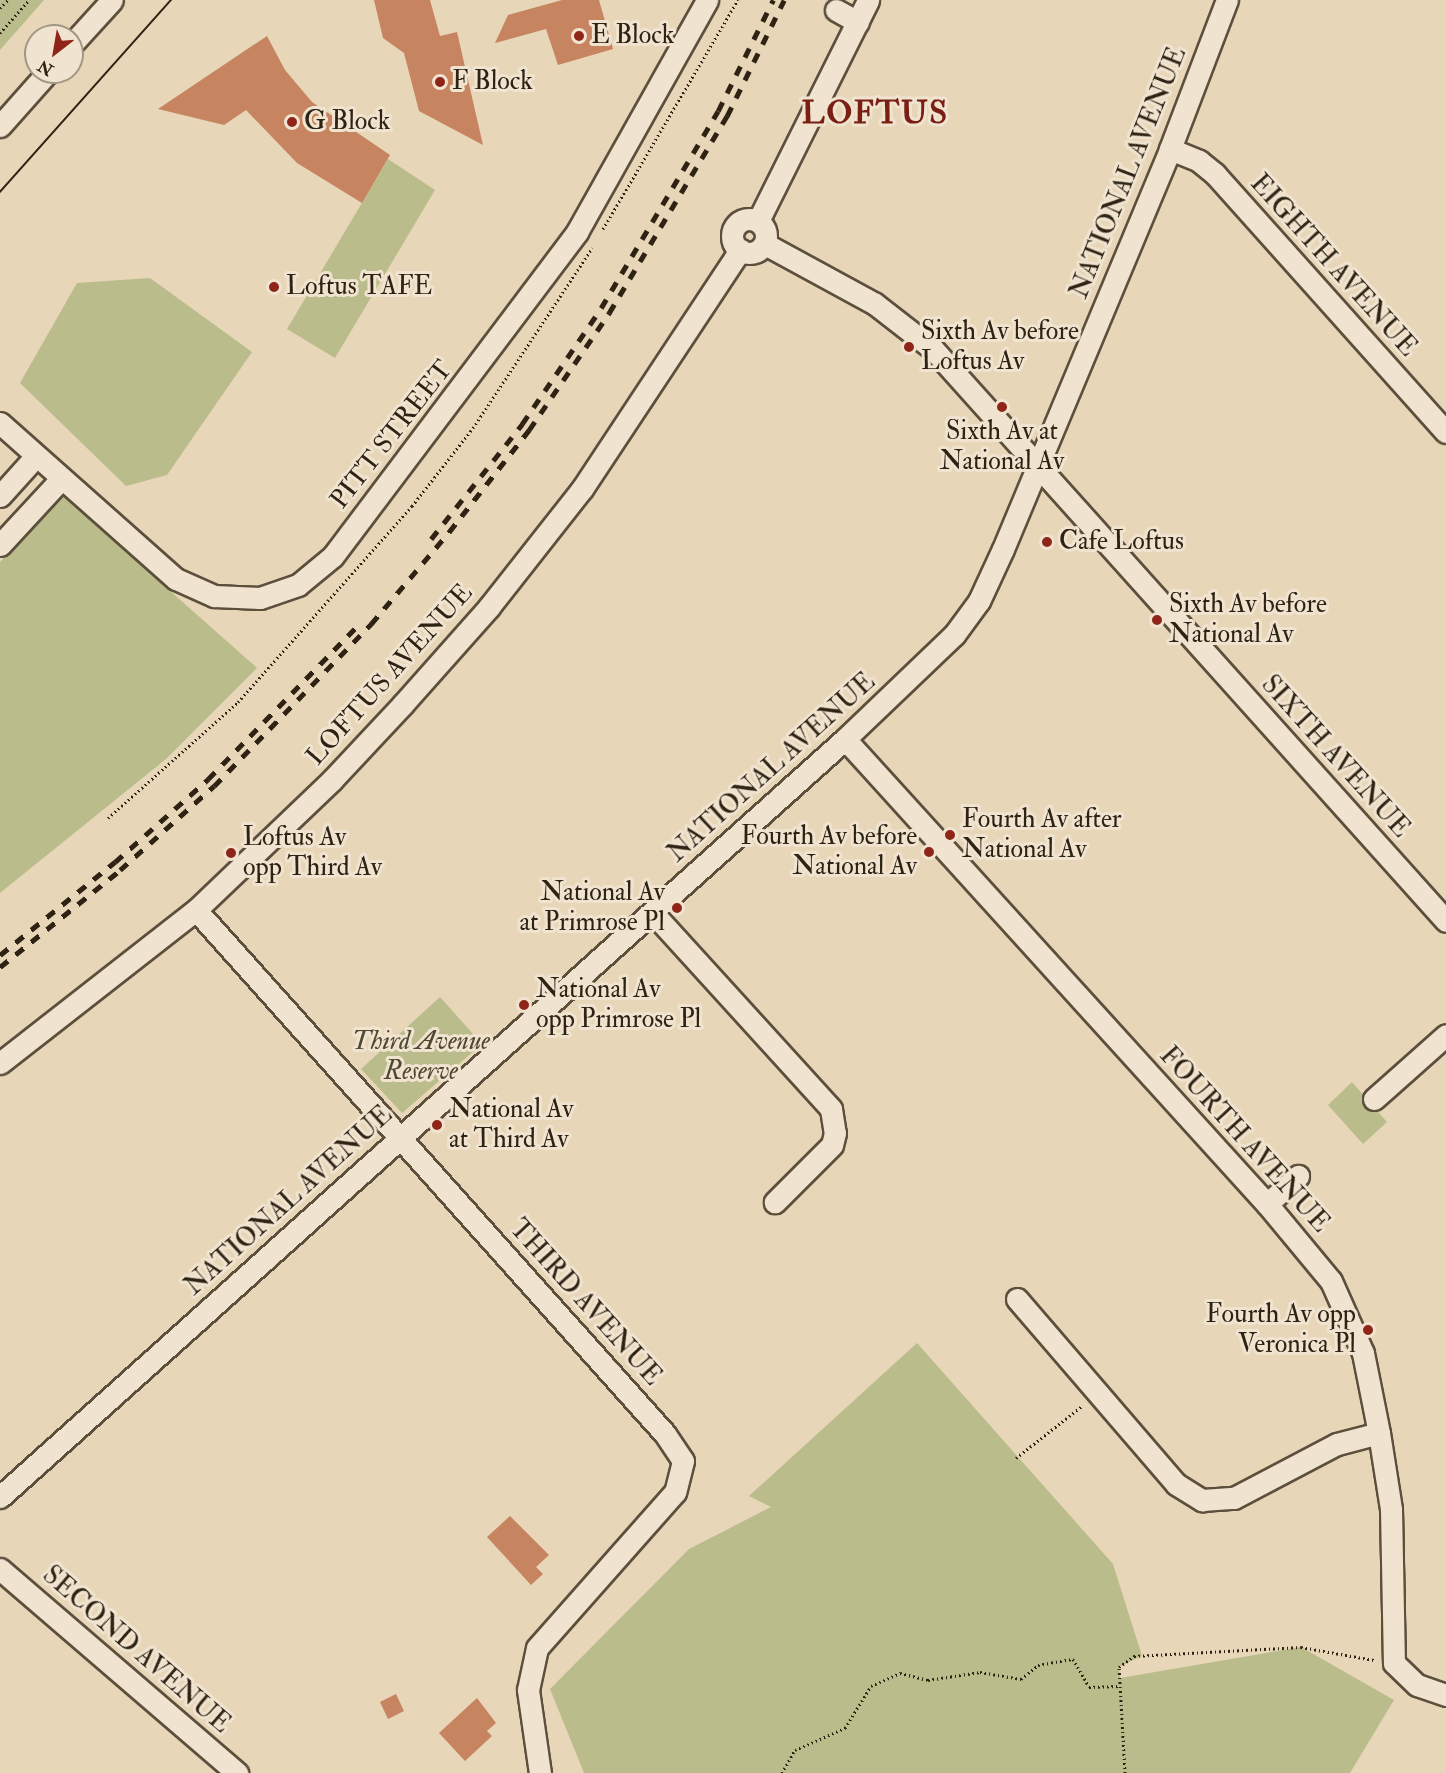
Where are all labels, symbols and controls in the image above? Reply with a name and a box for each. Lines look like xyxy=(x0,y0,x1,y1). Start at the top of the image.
place label: E Block xyxy=(591,20,674,52)
north arrow xyxy=(24,24,84,84)
marker: E Block xyxy=(572,29,586,43)
street label: NATIONAL AVENUE xyxy=(1064,43,1194,303)
text: N xyxy=(34,55,57,80)
place label: F Block xyxy=(452,66,533,98)
marker: F Block xyxy=(433,75,447,89)
district label: LOFTUS xyxy=(802,94,948,132)
place label: G Block xyxy=(304,106,390,138)
marker: G Block xyxy=(285,115,299,129)
street label: EIGHTH AVENUE xyxy=(1243,169,1423,363)
place label: Loftus TAFE xyxy=(286,271,432,303)
marker: Loftus TAFE xyxy=(267,280,281,294)
place label: Sixth Av before Loftus Av xyxy=(921,316,1079,378)
marker: Sixth Av before Loftus Av xyxy=(902,340,916,354)
street label: PITT STREET xyxy=(324,355,460,515)
marker: Sixth Av at National Av xyxy=(995,400,1009,414)
place label: Sixth Av at National Av xyxy=(940,416,1064,478)
place label: Cafe Loftus xyxy=(1059,526,1184,558)
marker: Cafe Loftus xyxy=(1040,535,1054,549)
street label: LOFTUS AVENUE xyxy=(300,578,480,772)
place label: Sixth Av before National Av xyxy=(1169,589,1327,650)
marker: Sixth Av before National Av xyxy=(1150,613,1164,627)
street label: NATIONAL AVENUE xyxy=(662,667,882,869)
street label: SIXTH AVENUE xyxy=(1254,670,1416,844)
place label: Fourth Av after National Av xyxy=(962,804,1122,866)
place label: Fourth Av before National Av xyxy=(741,821,917,882)
place label: Loftus Av opp Third Av xyxy=(243,822,382,884)
marker: Fourth Av after National Av xyxy=(943,828,957,842)
marker: Fourth Av before National Av xyxy=(922,845,936,859)
marker: Loftus Av opp Third Av xyxy=(224,846,238,860)
place label: National Av at Primrose Pl xyxy=(519,877,665,939)
marker: National Av at Primrose Pl xyxy=(670,901,684,915)
place label: National Av opp Primrose Pl xyxy=(536,974,701,1036)
marker: National Av opp Primrose Pl xyxy=(517,998,531,1012)
park label: Third Avenue Reserve xyxy=(352,1026,490,1088)
street label: FOURTH AVENUE xyxy=(1152,1041,1336,1239)
place label: National Av at Third Av xyxy=(449,1094,573,1156)
street label: NATIONAL AVENUE xyxy=(179,1100,399,1302)
marker: National Av at Third Av xyxy=(430,1118,444,1132)
street label: THIRD AVENUE xyxy=(502,1214,668,1392)
place label: Fourth Av opp Veronica Pl xyxy=(1206,1299,1356,1360)
marker: Fourth Av opp Veronica Pl xyxy=(1361,1323,1375,1337)
street label: SECOND AVENUE xyxy=(36,1560,236,1740)

